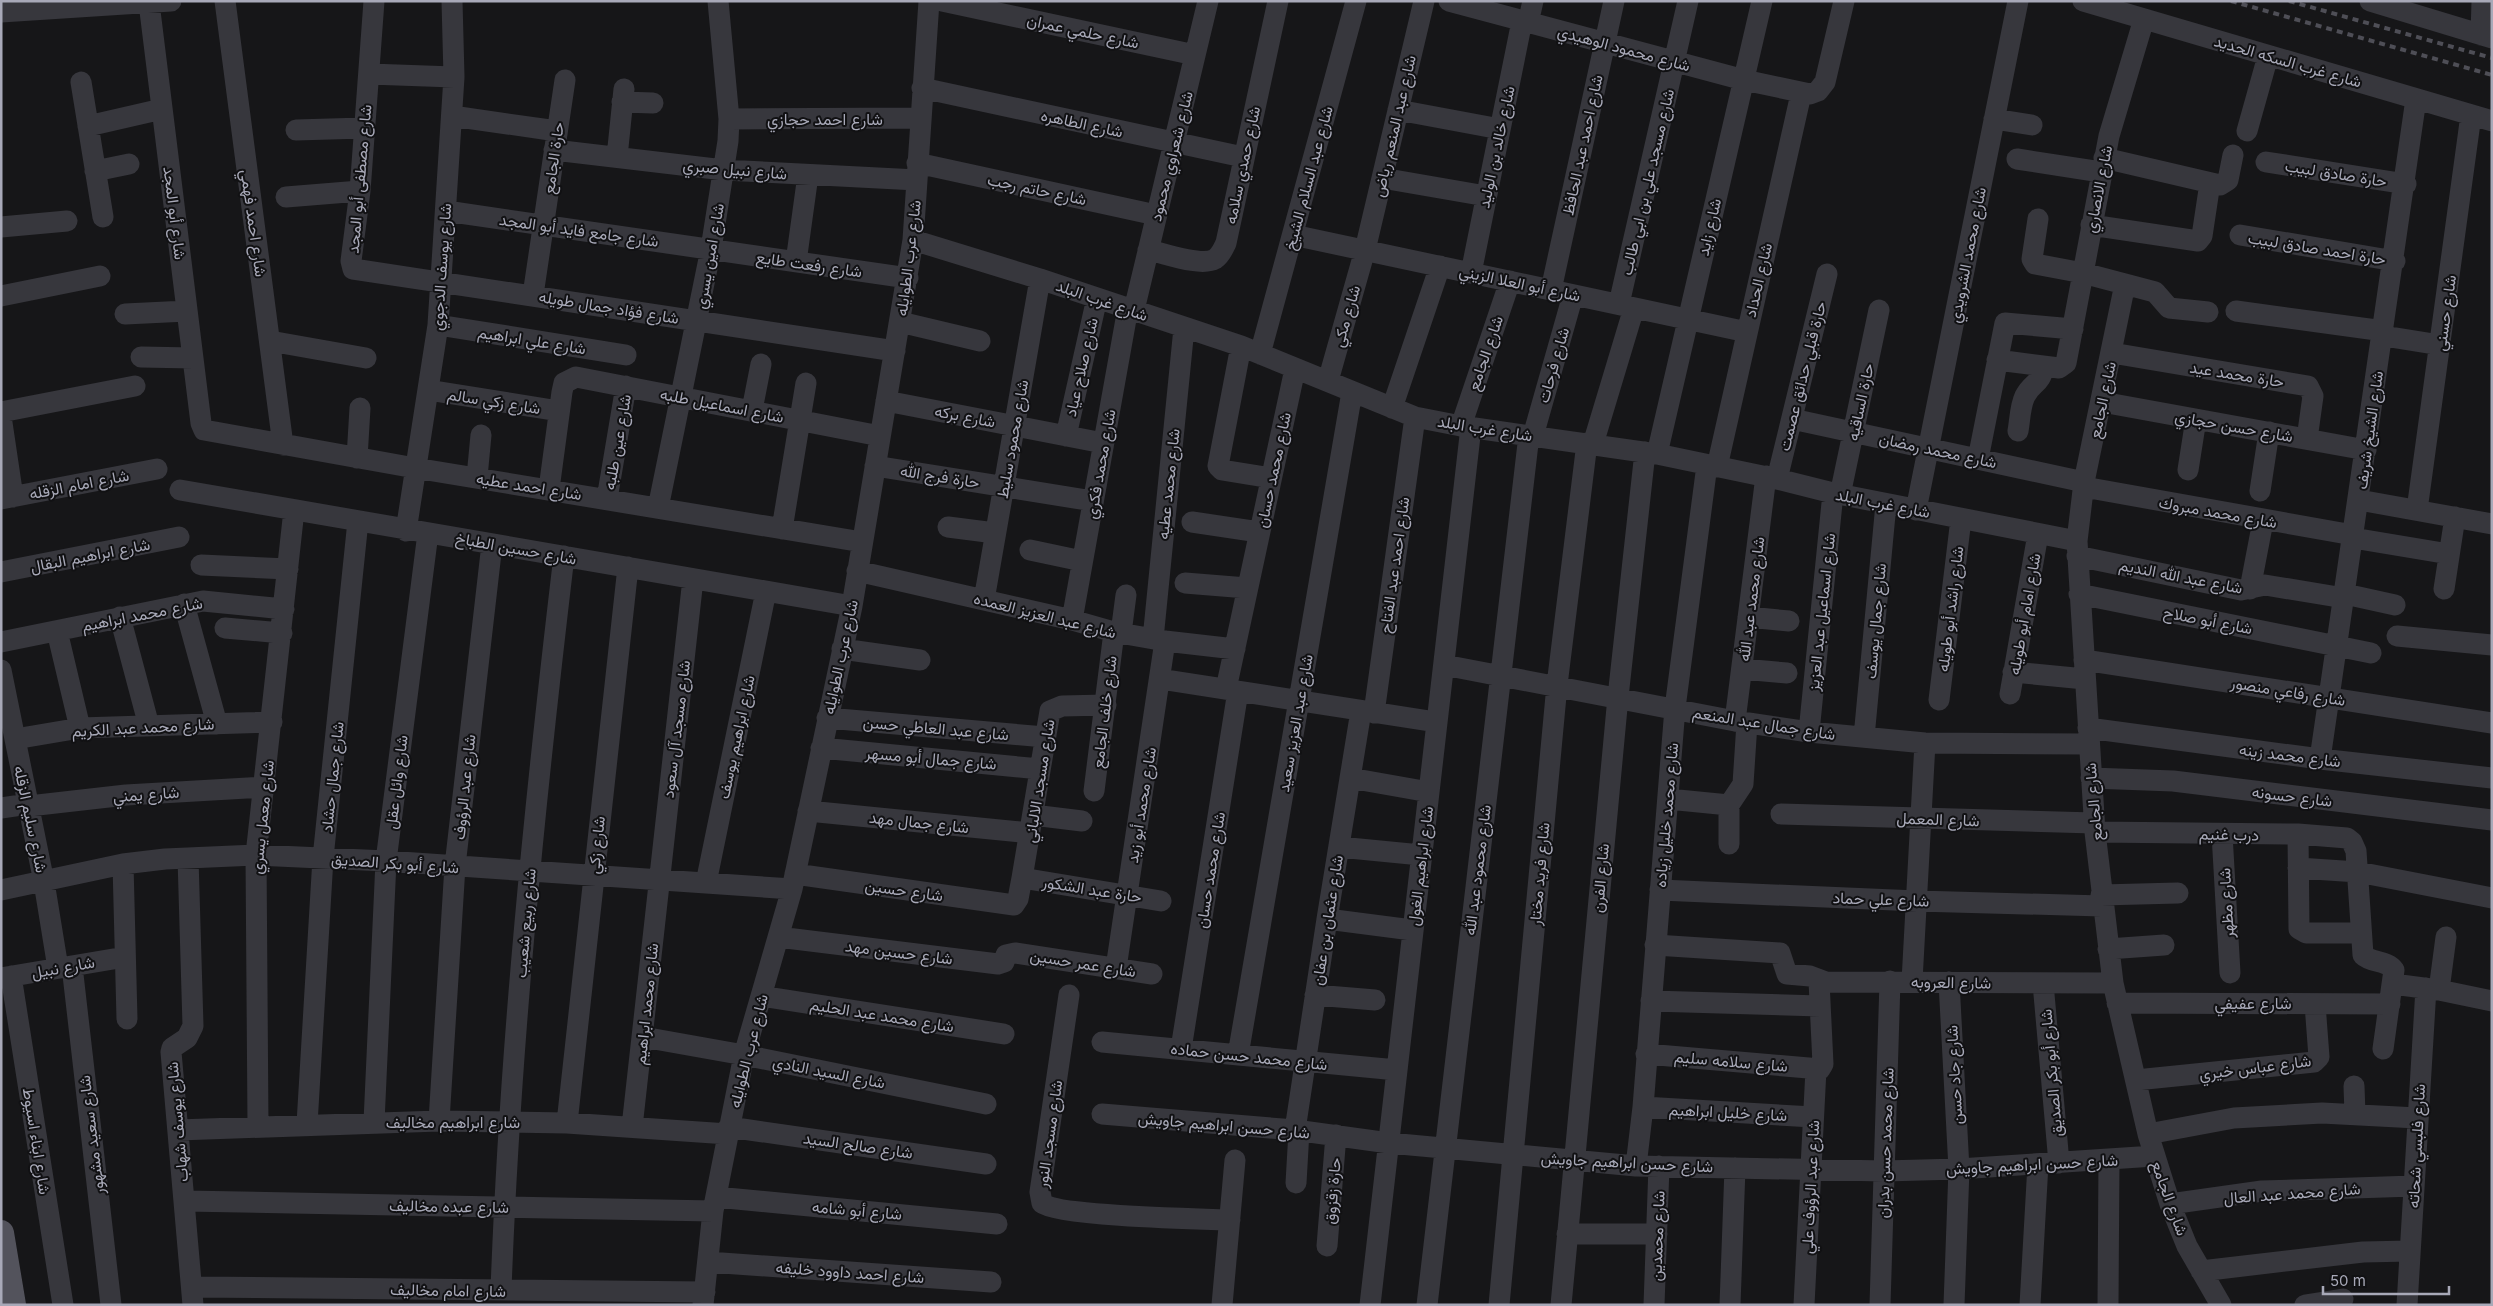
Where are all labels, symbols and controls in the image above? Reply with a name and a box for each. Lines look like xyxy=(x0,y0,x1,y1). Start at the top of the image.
street label: شارع حلمي عمران xyxy=(1024,9,1141,57)
street label: شارع محمود الوهيدي xyxy=(1554,21,1693,79)
street label: شارع غرب السكه الحديد xyxy=(2211,30,2364,94)
street label: شارع عبد المنعم رياض xyxy=(1368,53,1422,199)
street label: شارع احمد عبد الحافظ xyxy=(1557,73,1609,218)
street label: شارع خالد بن الوليد xyxy=(1473,84,1521,210)
street label: شارع مسجد علي بن ابي طالب xyxy=(1616,87,1682,278)
street label: شارع شعراوي محمود xyxy=(1145,89,1201,224)
street label: شارع مصطفى أبو المجد xyxy=(343,104,377,255)
street label: شارع حمدي سلامه xyxy=(1220,104,1268,227)
street label: شارع عبد السلام الشيخ xyxy=(1279,104,1339,253)
street label: شارع الطاهره xyxy=(1039,105,1125,143)
street label: شارع احمد حجازي xyxy=(767,109,883,133)
street label: حارة الجامع xyxy=(538,120,570,196)
street label: شارع الانصاري xyxy=(2080,144,2120,235)
street label: شارع نبيل صبري xyxy=(682,154,788,188)
street label: حارة صادق لبيب xyxy=(2284,155,2389,192)
street label: شارع أبو المجد xyxy=(157,165,191,261)
street label: شارع احمد فهمي xyxy=(233,168,271,279)
street label: شارع حاتم رجب xyxy=(985,169,1088,211)
street label: شارع محمد الشرويدي xyxy=(1944,185,1994,325)
street label: شارع زايد xyxy=(1693,196,1727,258)
street label: شارع عرب الطوايله xyxy=(891,199,927,317)
street label: شارع امين يسري xyxy=(690,201,732,311)
street label: شارع يوسف الدجوي xyxy=(427,203,459,332)
street label: شارع جامع فايد أبو المجد xyxy=(498,209,660,253)
street label: حارة احمد صادق لبيب xyxy=(2246,227,2388,270)
street label: شارع الحداد xyxy=(1740,241,1778,320)
street label: شارع رفعت طايع xyxy=(754,247,863,283)
street label: شارع أبو العلا الزيني xyxy=(1457,260,1583,310)
street label: شارع حسني xyxy=(2430,274,2464,353)
street label: شارع غرب البلد xyxy=(1053,275,1151,327)
street label: شارع مكي xyxy=(1328,283,1368,351)
street label: شارع فؤاد جمال طويله xyxy=(537,286,681,330)
street label: حارة قبلي حدائق عصمت xyxy=(1774,299,1834,454)
street label: شارع الجامع xyxy=(1463,313,1509,394)
street label: شارع صلاح عياد xyxy=(1060,316,1104,419)
street label: شارع علي ابراهيم xyxy=(476,322,588,362)
street label: شارع فرحات xyxy=(1533,325,1575,406)
street label: حارة محمد عيد xyxy=(2188,357,2286,392)
street label: شارع الجامع xyxy=(2084,360,2122,441)
street label: حارة الساقيه xyxy=(1842,361,1879,443)
street label: شارع الشيخ شريف xyxy=(2351,370,2389,491)
street label: شارع محمود سليط xyxy=(992,378,1034,500)
street label: شارع اسماعيل طلبه xyxy=(658,383,786,429)
street label: شارع زكي سالم xyxy=(445,384,542,422)
street label: شارع عين طلبه xyxy=(599,393,637,492)
street label: شارع بركه xyxy=(933,400,997,434)
street label: شارع حسن حجازي xyxy=(2173,406,2295,450)
street label: شارع محمد فكري xyxy=(1080,407,1123,521)
street label: شارع محمد حسان xyxy=(1251,410,1297,530)
street label: شارع غرب البلد xyxy=(1436,411,1534,447)
street label: شارع محمد عطيه xyxy=(1152,427,1186,541)
street label: شارع محمد رمضان xyxy=(1877,428,1999,474)
street label: حارة فرج الله xyxy=(899,460,981,494)
street label: شارع امام الزقله xyxy=(27,465,131,505)
street label: شارع احمد عطيه xyxy=(475,468,583,506)
street label: شارع غرب البلد xyxy=(1834,484,1932,524)
street label: شارع محمد مبروك xyxy=(2157,492,2279,534)
street label: شارع احمد عبد الفتاح xyxy=(1375,496,1415,635)
street label: شارع حسين الطباخ xyxy=(453,527,578,570)
street label: شارع اسماعيل عبد العزيز xyxy=(1803,532,1841,693)
street label: شارع ابراهيم البقال xyxy=(28,534,152,578)
street label: شارع محمد عبد الله xyxy=(1733,536,1771,663)
street label: شارع راشد أبو طويله xyxy=(1932,545,1970,673)
street label: شارع امام أبو طويله xyxy=(2003,552,2047,677)
street label: شارع عبد الله النديم xyxy=(2117,554,2245,600)
street label: شارع جمال يوسف xyxy=(1860,562,1892,680)
street label: شارع عبد العزيز العمده xyxy=(971,588,1118,644)
street label: شارع محمد ابراهيم xyxy=(80,592,204,637)
street label: شارع عرب الطوايله xyxy=(818,598,864,717)
street label: شارع أبو صلاح xyxy=(2161,602,2254,640)
street label: شارع عبد العزيز سعيد xyxy=(1273,653,1319,794)
street label: شارع خلف الجامع xyxy=(1087,655,1123,770)
street label: شارع مسجد آل سعود xyxy=(658,659,696,799)
street label: شارع رفاعي منصور xyxy=(2228,672,2347,714)
street label: شارع ابراهيم يوسف xyxy=(713,673,761,801)
street label: شارع جمال عبد المنعم xyxy=(1691,702,1837,746)
street label: شارع عبد العاطي حسن xyxy=(862,712,1010,748)
street label: شارع محمد عبد الكريم xyxy=(71,713,215,743)
street label: شارع مسجد الالباني xyxy=(1019,718,1063,845)
street label: شارع جمال حشاد xyxy=(316,720,350,834)
street label: شارع عبد الرؤوف xyxy=(449,733,481,841)
street label: شارع وائل عقل xyxy=(380,734,414,830)
street label: شارع محمد زينه xyxy=(2238,739,2342,773)
street label: شارع جمال أبو مسهر xyxy=(863,742,997,776)
street label: شارع محمد خليل زياده xyxy=(1650,742,1684,888)
street label: شارع محمد أبو زيد xyxy=(1122,746,1162,865)
street label: شارع معمل يسري xyxy=(246,759,282,876)
street label: شارع الجامع xyxy=(2080,762,2108,842)
street label: شارع سليم الزقله xyxy=(8,764,52,875)
street label: شارع حسونه xyxy=(2250,781,2333,813)
street label: شارع يمني xyxy=(112,782,180,810)
street label: شارع محمود عبد الله xyxy=(1459,803,1497,937)
street label: شارع ابراهيم الغول xyxy=(1403,805,1439,927)
street label: شارع جمال مهد xyxy=(868,807,970,839)
street label: شارع المعمل xyxy=(1896,808,1980,832)
street label: شارع محمد حسان xyxy=(1191,810,1231,930)
street label: شارع زكي xyxy=(583,815,613,875)
street label: شارع فريد مختار xyxy=(1524,822,1555,928)
street label: درب غنيم xyxy=(2199,823,2259,846)
street label: شارع الفرن xyxy=(1587,843,1615,914)
street label: شارع أبو بكر الصديق xyxy=(330,849,460,879)
street label: شارع عثمان بن عفان xyxy=(1307,853,1349,987)
street label: شارع ربيع شعيب xyxy=(510,867,542,979)
street label: شارع مظهر xyxy=(2214,867,2240,940)
street label: حارة عبد الشكور xyxy=(1040,871,1144,908)
street label: شارع حسين xyxy=(863,875,944,907)
street label: شارع علي حماد xyxy=(1832,887,1930,915)
street label: شارع حسين مهد xyxy=(844,935,954,971)
street label: شارع محمد ابراهيم xyxy=(630,942,664,1066)
street label: شارع عمر حسين xyxy=(1028,945,1137,983)
street label: شارع نبيل xyxy=(30,952,97,984)
street label: شارع العروبه xyxy=(1911,971,1991,995)
street label: شارع عرب الطوايله xyxy=(724,992,774,1111)
street label: شارع عفيفي xyxy=(2214,993,2292,1017)
street label: شارع محمد عبد الحليم xyxy=(808,994,955,1038)
street label: شارع أبو بكر الصديق xyxy=(2035,1008,2069,1138)
street label: شارع جاد حسن xyxy=(1941,1025,1969,1125)
street label: شارع محمد حسن حماده xyxy=(1169,1038,1328,1076)
street label: شارع سلامه سليم xyxy=(1673,1046,1789,1078)
street label: شارع عباس خيري xyxy=(2198,1050,2313,1088)
street label: شارع السيد النادي xyxy=(770,1051,887,1097)
street label: شارع يوسف شهاب xyxy=(162,1061,194,1183)
street label: شارع محمد حسن بدران xyxy=(1872,1067,1900,1219)
street label: شارع سعيد مشهور xyxy=(74,1074,110,1197)
street label: شارع مسجد النور xyxy=(1031,1079,1068,1191)
street label: شارع فلبسي شحاته xyxy=(2403,1083,2433,1209)
street label: شارع ابناء اسيوط xyxy=(17,1086,55,1196)
street label: شارع خليل ابراهيم xyxy=(1668,1099,1788,1127)
street label: شارع حسن ابراهيم جاويش xyxy=(1137,1108,1311,1144)
street label: شارع ابراهيم مخاليف xyxy=(386,1112,520,1134)
street label: شارع عبد الرؤوف علي xyxy=(1797,1119,1827,1255)
street label: شارع صالح السيد xyxy=(802,1127,914,1165)
street label: شارع حسن ابراهيم جاويش xyxy=(1540,1147,1714,1178)
street label: شارع حسن ابراهيم جاويش xyxy=(1945,1149,2119,1180)
street label: حارة زقزوق xyxy=(1319,1157,1346,1225)
street label: شارع الجامع xyxy=(2145,1158,2193,1239)
street label: شارع محمد عبد العال xyxy=(2223,1178,2361,1210)
street label: شارع محمدين xyxy=(1645,1190,1671,1282)
street label: شارع عبده مخاليف xyxy=(389,1195,509,1219)
street label: شارع أبو شامه xyxy=(811,1196,903,1226)
street label: شارع احمد داوود خليفه xyxy=(775,1257,925,1289)
scale bar xyxy=(2323,1264,2449,1296)
text: 50 m xyxy=(2330,1271,2366,1290)
street label: شارع امام مخاليف xyxy=(390,1279,506,1303)

